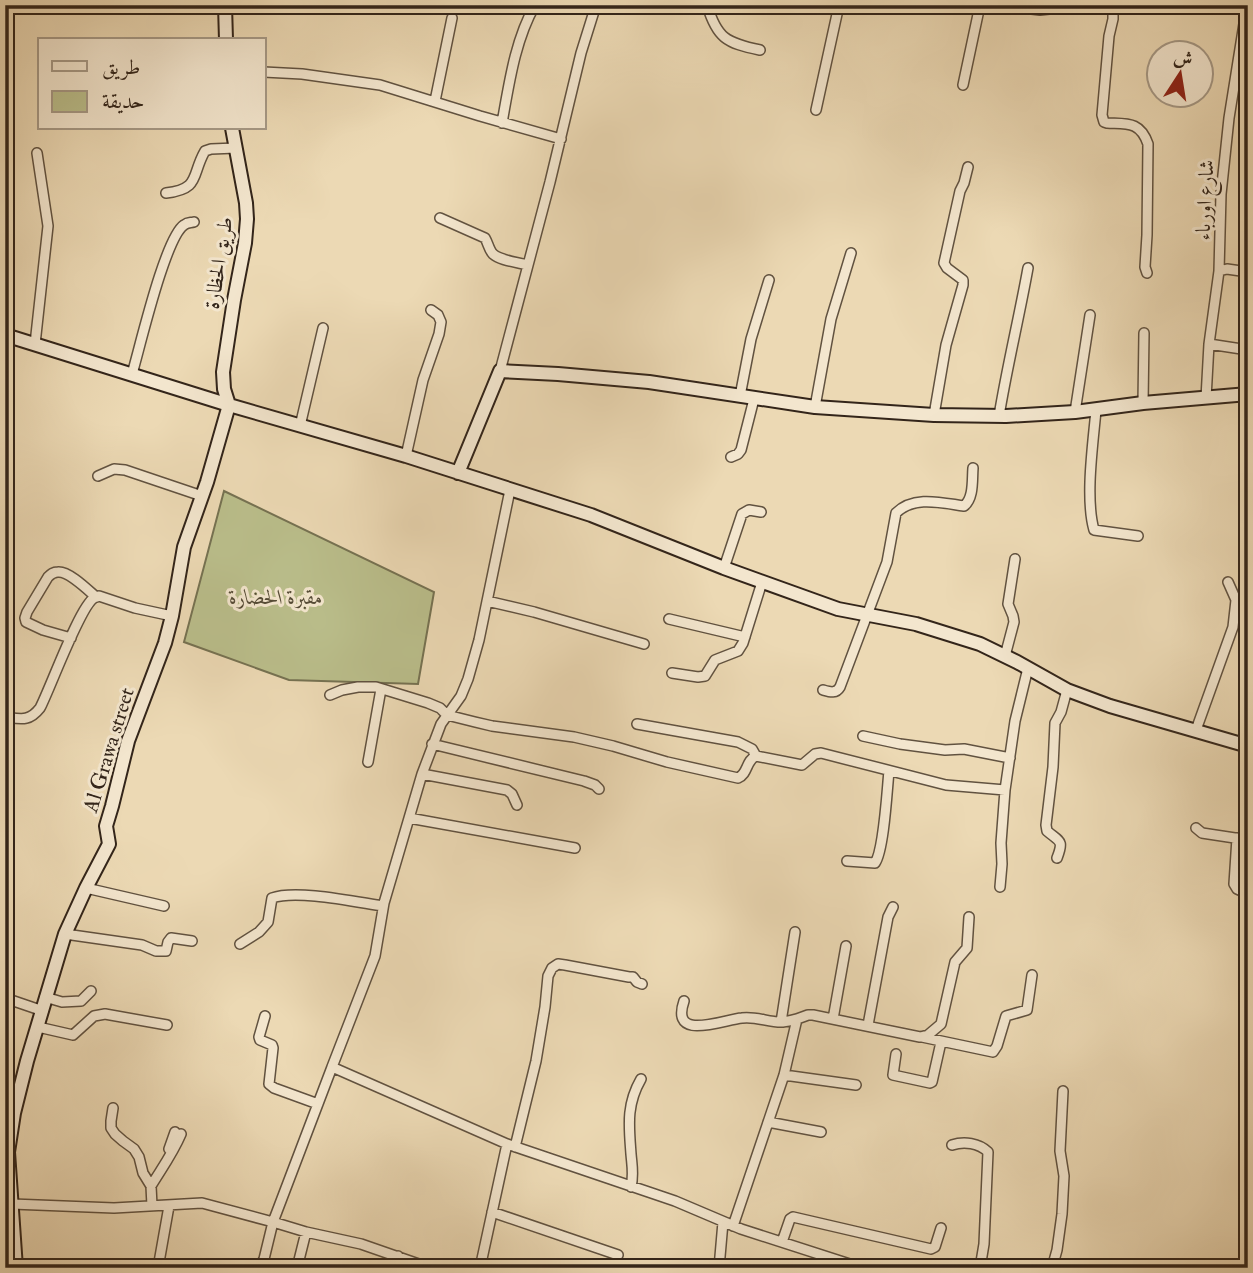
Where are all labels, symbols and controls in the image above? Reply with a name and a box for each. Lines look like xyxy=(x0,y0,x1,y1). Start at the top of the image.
legend xyxy=(38,38,266,130)
north arrow xyxy=(1144,38,1214,108)
text: ش xyxy=(1172,45,1195,72)
text: طريق xyxy=(102,54,140,81)
text: حديقة xyxy=(102,88,145,115)
street label: شارع اورباء xyxy=(1189,159,1225,241)
street label: طريق الحظارة xyxy=(198,215,240,311)
park label: مقبرة الحضارة xyxy=(228,584,323,611)
street label: Al Grawa street xyxy=(77,684,141,817)

